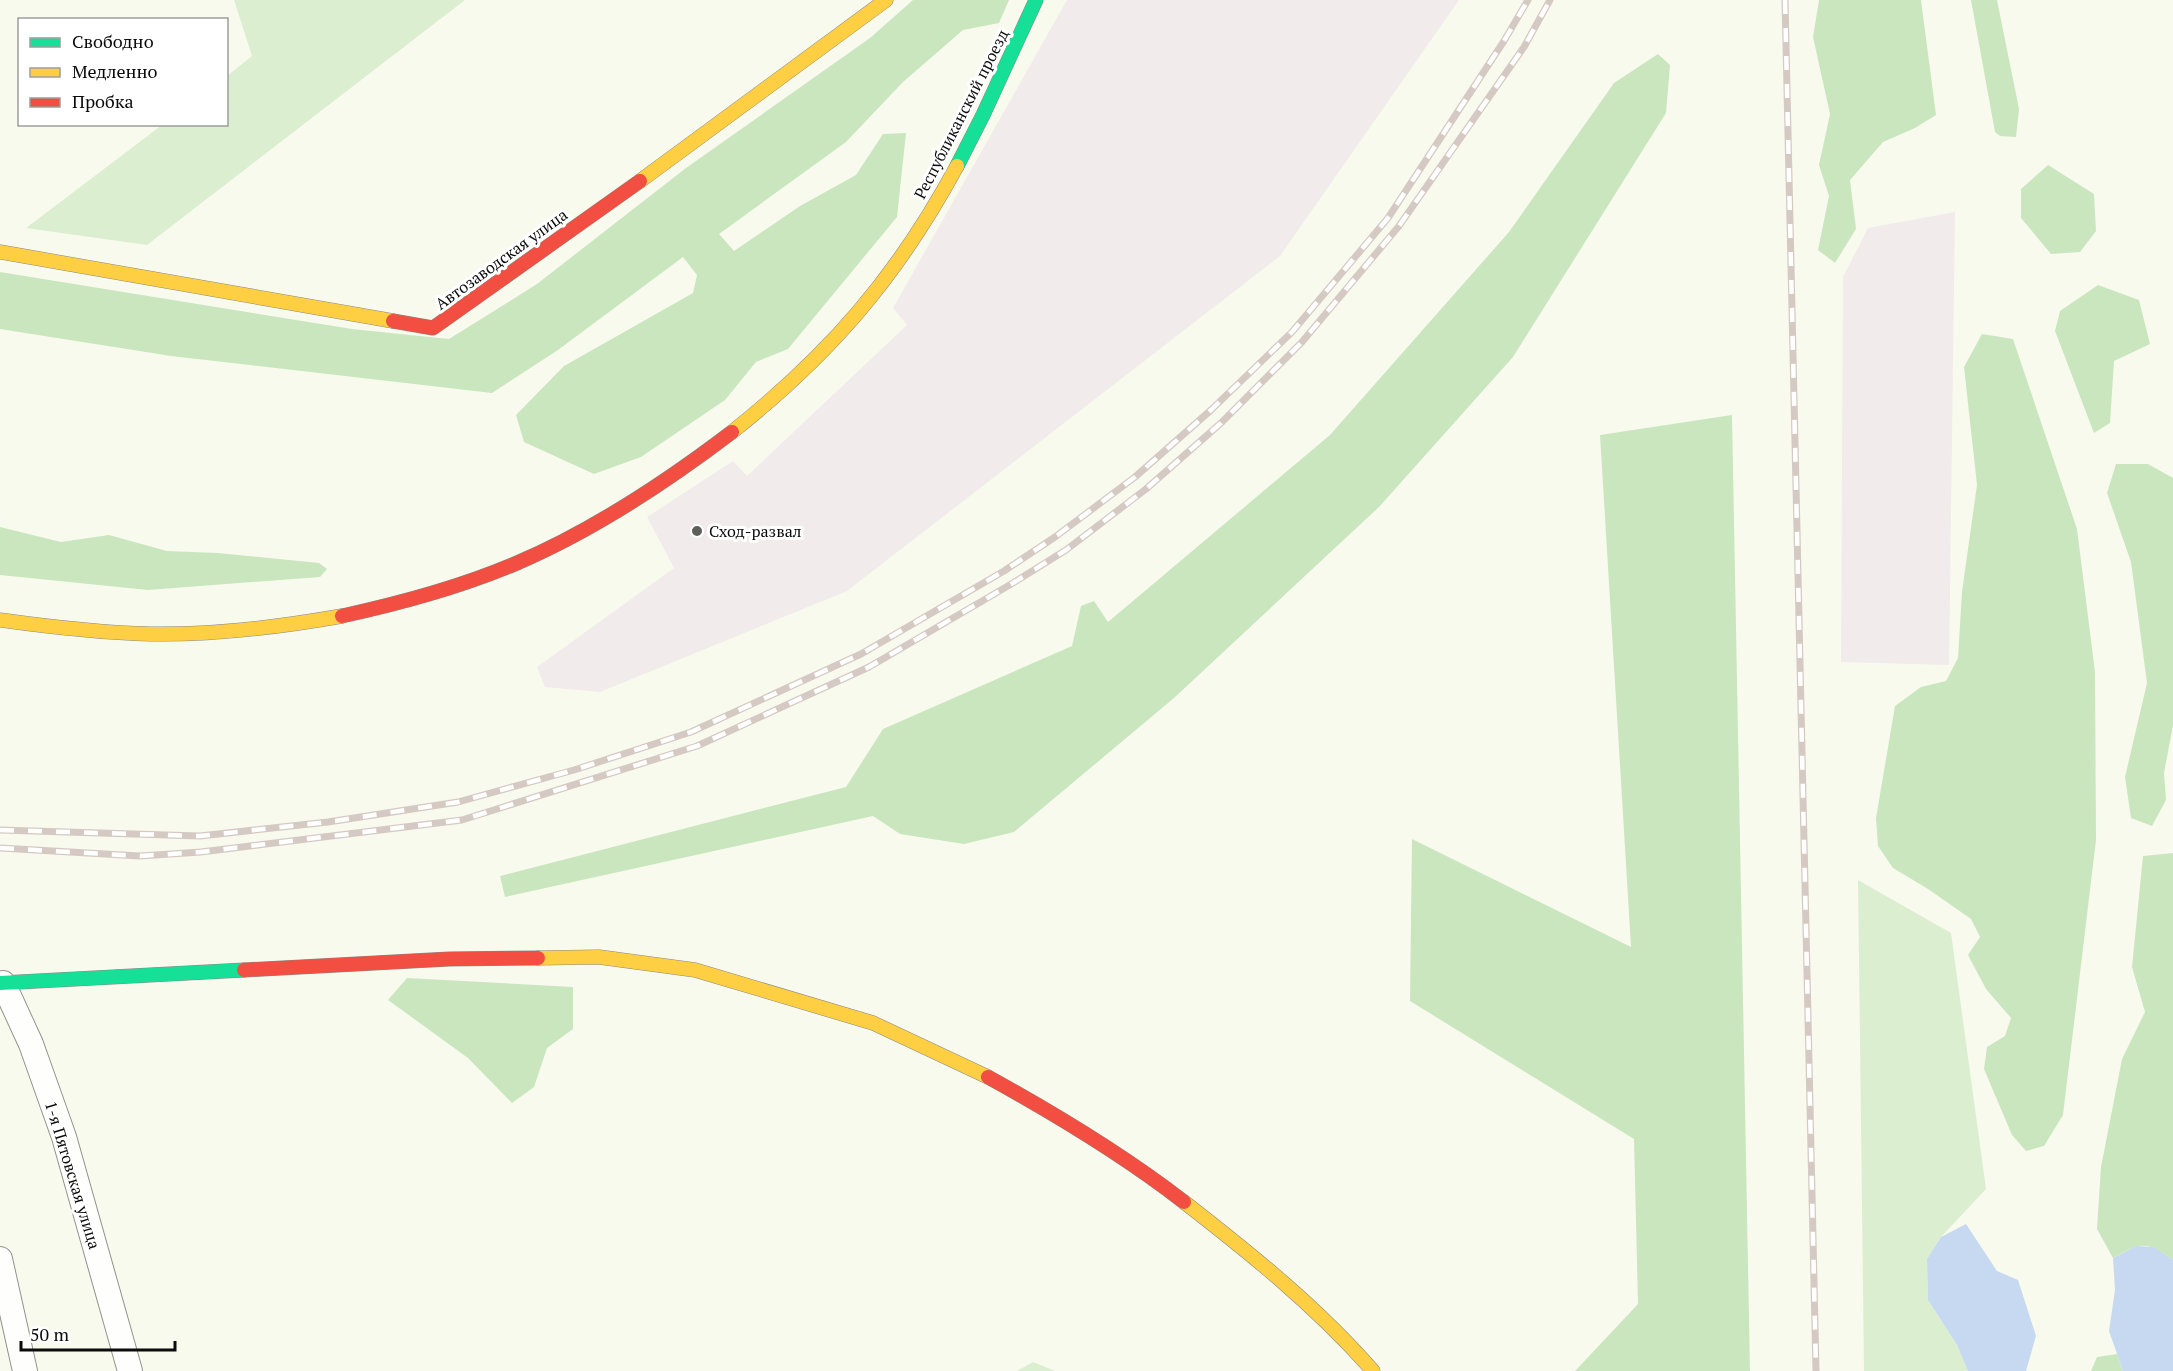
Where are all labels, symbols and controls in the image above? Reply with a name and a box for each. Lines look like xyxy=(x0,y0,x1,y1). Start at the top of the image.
legend xyxy=(18,18,228,126)
street label: Республиканский проезд xyxy=(909,25,1013,203)
text: Свободно xyxy=(72,29,154,53)
text: Медленно xyxy=(72,59,158,83)
text: Пробка xyxy=(72,89,134,113)
street label: Автозаводская улица xyxy=(430,204,572,314)
place label: Сход-развал xyxy=(709,520,802,542)
marker: Сход-развал xyxy=(690,524,704,538)
street label: 1-я Пятовская улица xyxy=(40,1098,106,1252)
scale bar xyxy=(21,1314,176,1352)
text: 50 m xyxy=(30,1322,70,1346)

